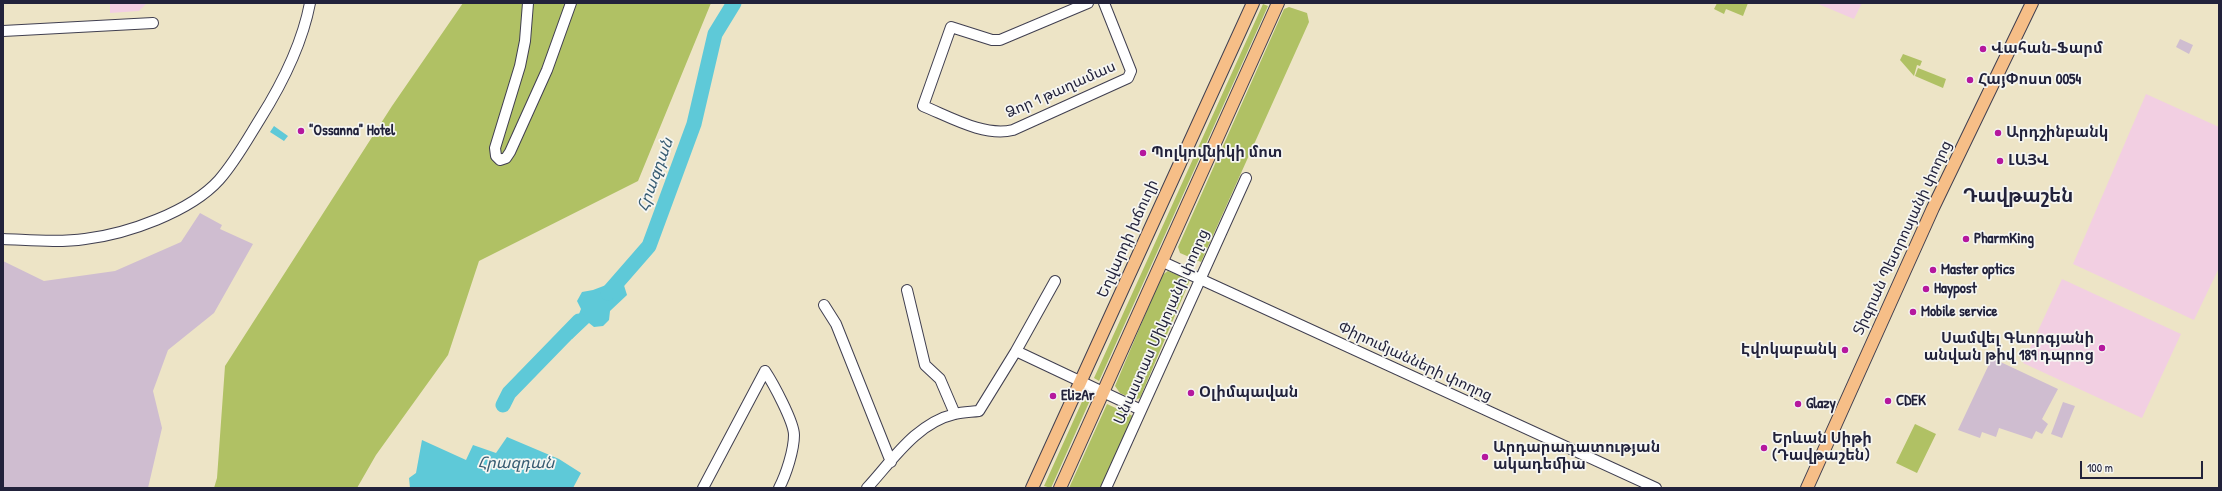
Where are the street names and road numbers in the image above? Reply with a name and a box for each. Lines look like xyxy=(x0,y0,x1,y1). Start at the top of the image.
street label: Ձոր 1 թաղամաս xyxy=(1003,58,1119,122)
street label: Տիգրան Պետրոսյանի փողոց xyxy=(1850,138,1956,338)
street label: Եղվարդի խճուղի xyxy=(1094,177,1162,301)
street label: Անաստաս Միկոյանի փողոց xyxy=(1111,227,1213,427)
street label: Փիրումյանների փողոց xyxy=(1335,318,1495,406)

